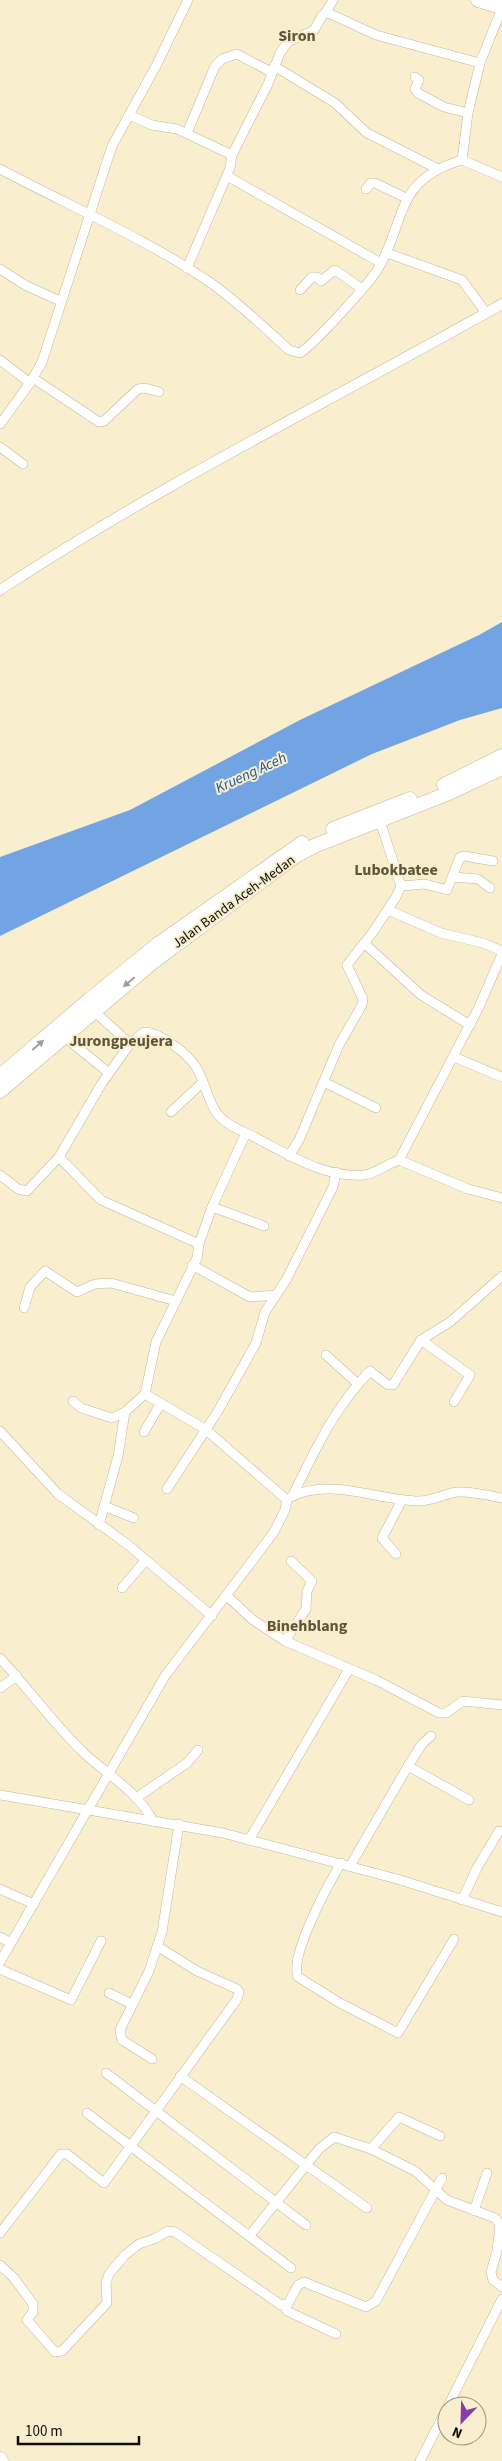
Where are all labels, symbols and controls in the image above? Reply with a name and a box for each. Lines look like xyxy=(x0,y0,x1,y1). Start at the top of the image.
district label: Siron xyxy=(278,25,316,47)
water label: Krueng Aceh xyxy=(212,747,290,799)
street label: Jalan Banda Aceh-Medan xyxy=(168,851,300,953)
district label: Lubokbatee xyxy=(354,859,438,881)
one-way arrow xyxy=(123,976,135,988)
district label: Jurongpeujera xyxy=(69,1030,173,1052)
one-way arrow xyxy=(31,1039,43,1051)
district label: Binehblang xyxy=(267,1615,348,1637)
north arrow xyxy=(437,2396,487,2446)
scale bar xyxy=(18,2414,139,2446)
text: 100 m xyxy=(25,2421,63,2442)
text: N xyxy=(449,2421,466,2443)

